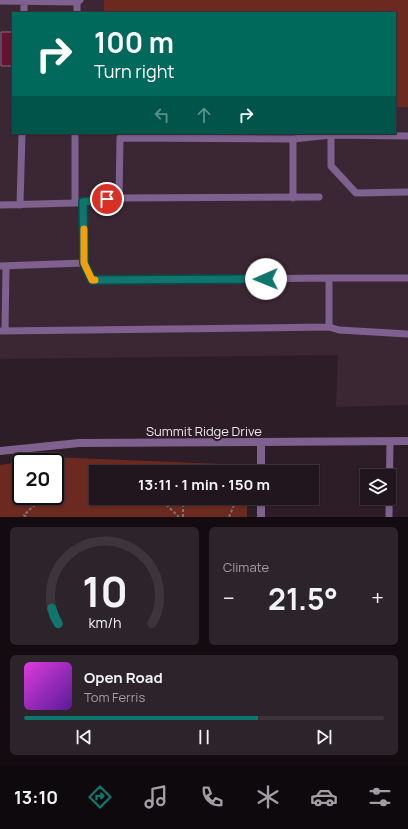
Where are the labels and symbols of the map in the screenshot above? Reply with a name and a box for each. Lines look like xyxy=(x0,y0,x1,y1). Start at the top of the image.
pin xyxy=(90,182,124,216)
position arrow xyxy=(245,258,287,300)
street label: Summit Ridge Drive xyxy=(146,422,262,440)
speed limit sign: 20 xyxy=(12,453,64,505)

